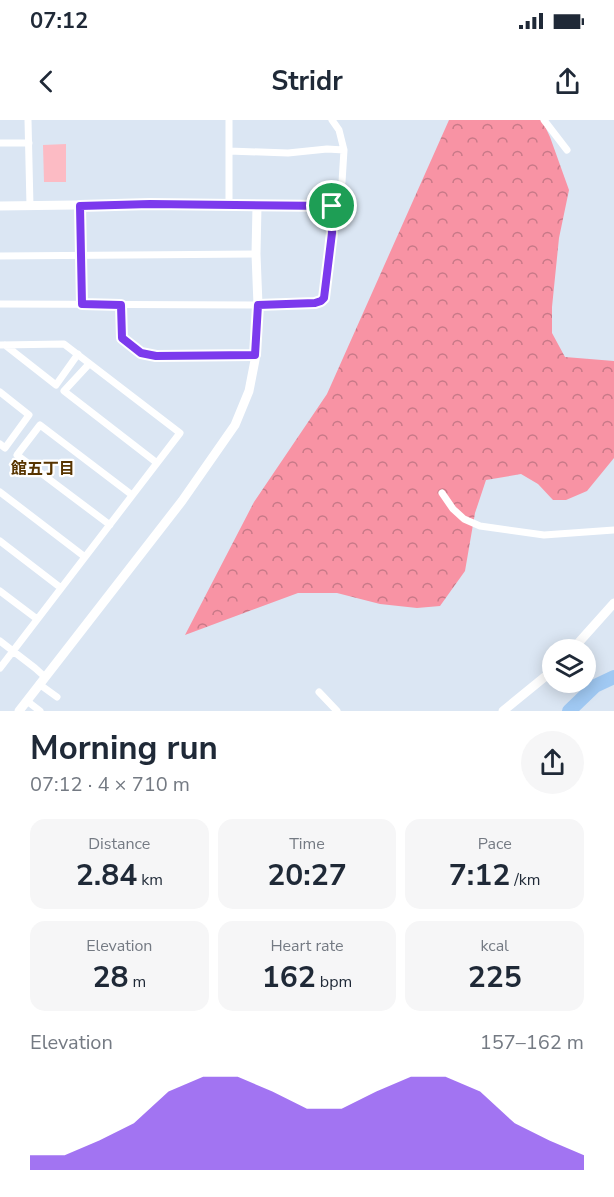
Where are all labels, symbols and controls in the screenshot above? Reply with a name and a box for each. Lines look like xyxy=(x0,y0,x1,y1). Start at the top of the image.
text: 07:12 xyxy=(30,6,88,36)
text: Stridr xyxy=(271,63,343,100)
icon: back xyxy=(30,65,63,98)
icon: share xyxy=(551,65,584,98)
pin xyxy=(306,180,357,231)
icon: arrive xyxy=(315,189,348,222)
district label: 館五丁目 xyxy=(11,458,75,480)
map controls xyxy=(542,639,596,693)
button: layers xyxy=(542,639,596,693)
text: Morning run xyxy=(30,726,218,771)
button: share xyxy=(521,731,584,794)
text: 07:12 · 4 × 710 m xyxy=(30,771,190,798)
text: Distance xyxy=(88,833,150,855)
text: Time xyxy=(289,833,325,855)
text: Pace xyxy=(478,833,512,855)
text: 2.84 xyxy=(76,855,137,896)
text: 20:27 xyxy=(267,855,347,896)
text: 7:12 xyxy=(449,855,510,896)
text: km xyxy=(137,869,163,891)
text: /km xyxy=(510,869,541,891)
text: Elevation xyxy=(86,935,152,957)
text: Heart rate xyxy=(270,935,344,957)
text: kcal xyxy=(480,935,509,957)
text: 28 xyxy=(92,957,128,998)
text: 162 xyxy=(262,957,316,998)
text: 225 xyxy=(468,957,522,998)
text: m xyxy=(128,971,146,993)
text: bpm xyxy=(316,971,352,993)
text: Elevation xyxy=(30,1029,113,1056)
text: 157–162 m xyxy=(480,1029,584,1056)

